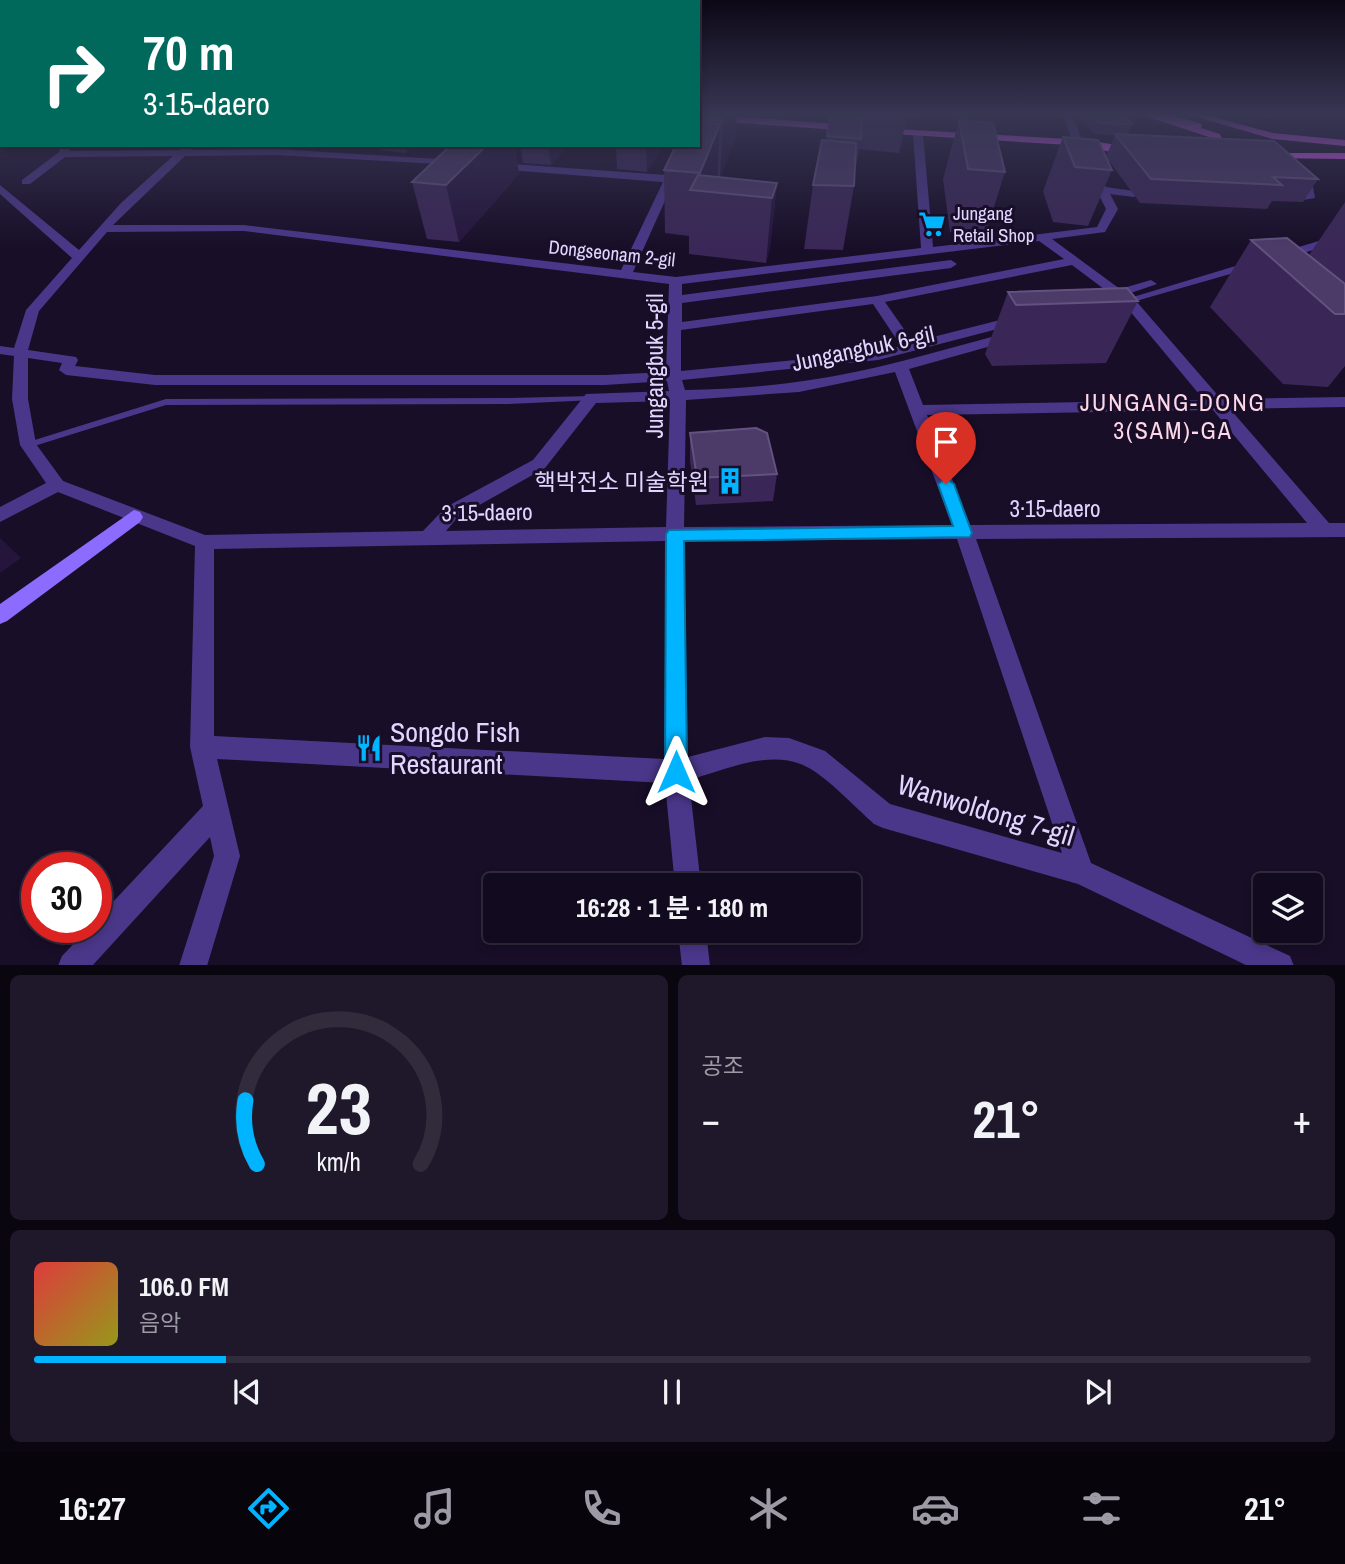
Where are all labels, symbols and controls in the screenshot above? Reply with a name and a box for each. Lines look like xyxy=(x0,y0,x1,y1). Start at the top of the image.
text: 70 m xyxy=(143,19,235,85)
icon: right xyxy=(28,28,119,119)
text: 3·15-daero xyxy=(143,82,270,125)
place label: Jungang Retail Shop xyxy=(953,200,1034,248)
supermarket icon: Jungang Retail Shop xyxy=(917,209,947,239)
street label: Dongseonam 2-gil xyxy=(547,233,677,273)
street label: Jungangbuk 5-gil xyxy=(639,294,670,438)
street label: Jungangbuk 6-gil xyxy=(789,318,937,378)
district label: JUNGANG-DONG 3(SAM)-GA xyxy=(1080,386,1266,446)
pin xyxy=(916,412,976,484)
icon: arrive xyxy=(927,423,965,461)
place label: 핵박전소 미술학원 xyxy=(534,466,709,497)
building icon: 핵박전소 미술학원 xyxy=(715,466,745,496)
street label: 3·15-daero xyxy=(1009,493,1101,524)
street label: 3·15-daero xyxy=(441,496,533,528)
place label: Songdo Fish Restaurant xyxy=(390,713,520,783)
restaurant icon: Songdo Fish Restaurant xyxy=(354,733,384,763)
position arrow xyxy=(639,735,713,809)
street label: Wanwoldong 7-gil xyxy=(893,765,1079,855)
speed limit sign: 30 xyxy=(21,852,112,943)
map controls xyxy=(1253,873,1323,943)
button: layers xyxy=(1253,873,1323,943)
text: 16:28 · 1 분 · 180 m xyxy=(576,890,768,925)
text: 공조 xyxy=(702,1050,744,1081)
text: 23 xyxy=(306,1059,372,1157)
text: 21° xyxy=(972,1084,1040,1154)
text: − xyxy=(702,1094,720,1145)
text: + xyxy=(1293,1094,1311,1145)
text: km/h xyxy=(317,1144,361,1178)
text: 106.0 FM xyxy=(139,1269,229,1304)
text: 음악 xyxy=(139,1307,181,1338)
icon: previous xyxy=(228,1373,266,1411)
icon: pause xyxy=(653,1373,691,1411)
icon: next xyxy=(1079,1373,1117,1411)
icon: directions xyxy=(244,1484,293,1533)
icon: music xyxy=(410,1484,459,1533)
icon: phone xyxy=(577,1484,626,1533)
icon: climate xyxy=(744,1484,793,1533)
icon: car xyxy=(911,1484,960,1533)
icon: filters xyxy=(1077,1484,1126,1533)
text: 16:27 xyxy=(59,1487,126,1530)
text: 21° xyxy=(1244,1487,1286,1530)

